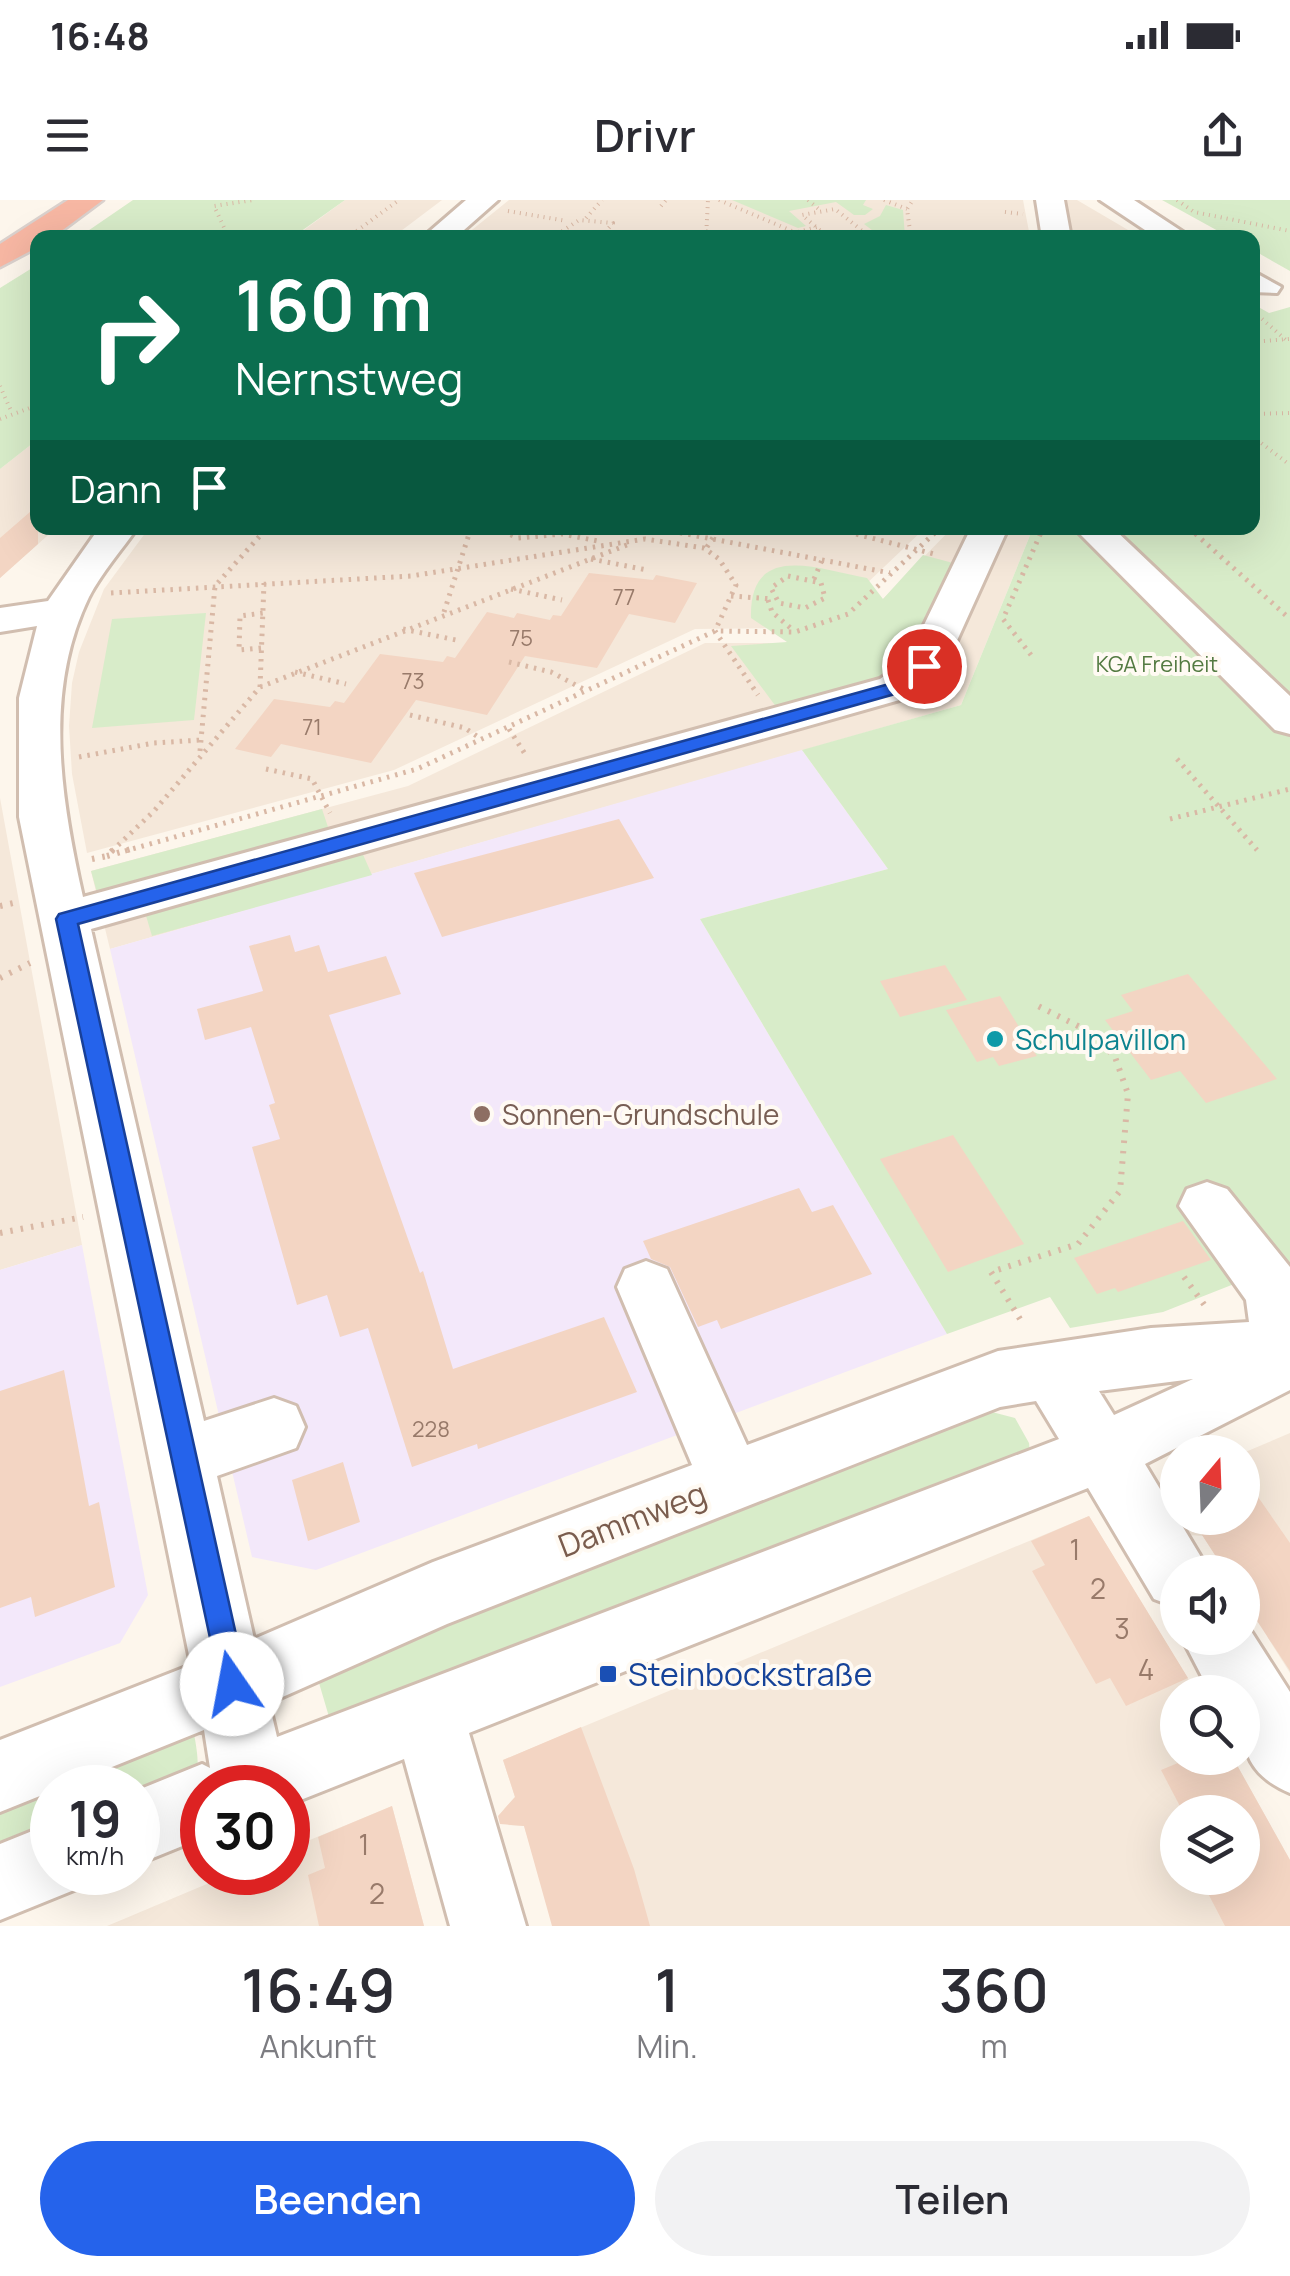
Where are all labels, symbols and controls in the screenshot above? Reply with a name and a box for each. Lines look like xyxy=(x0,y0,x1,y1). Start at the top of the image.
text: 16:48 xyxy=(50,9,150,61)
text: Drivr xyxy=(594,104,696,166)
icon: menu xyxy=(40,108,95,163)
icon: share xyxy=(1195,108,1250,163)
text: 160 m xyxy=(235,256,432,352)
icon: right xyxy=(70,270,200,400)
text: Nernstweg xyxy=(235,347,463,409)
icon: arrive xyxy=(182,460,237,515)
text: Dann xyxy=(70,462,162,514)
house number: 77 xyxy=(613,582,635,612)
house number: 75 xyxy=(509,623,533,653)
pin xyxy=(882,624,967,709)
icon: arrive xyxy=(897,639,952,694)
park label: KGA Freiheit xyxy=(1096,649,1218,679)
house number: 73 xyxy=(401,666,425,696)
house number: 71 xyxy=(302,712,322,742)
place label: Schulpavillon xyxy=(1015,1020,1186,1058)
marker: Schulpavillon xyxy=(984,1028,1006,1050)
place label: Sonnen-Grundschule xyxy=(502,1095,779,1133)
marker: Sonnen-Grundschule xyxy=(471,1103,493,1125)
house number: 228 xyxy=(412,1414,450,1444)
north arrow xyxy=(1160,1435,1260,1535)
map controls xyxy=(1160,1435,1260,1895)
street label: Dammweg xyxy=(552,1471,712,1567)
house number: 1 xyxy=(1070,1530,1080,1568)
button: sound xyxy=(1160,1555,1260,1655)
house number: 2 xyxy=(1090,1569,1106,1607)
house number: 3 xyxy=(1114,1609,1130,1647)
position arrow xyxy=(180,1632,284,1736)
house number: 4 xyxy=(1138,1650,1154,1688)
place label: Steinbockstraße xyxy=(628,1652,872,1696)
marker: Steinbockstraße xyxy=(597,1663,619,1685)
button: search xyxy=(1160,1675,1260,1775)
speed limit sign: 30 xyxy=(180,1765,310,1895)
text: 19 xyxy=(69,1784,121,1852)
button: layers xyxy=(1160,1795,1260,1895)
house number: 1 xyxy=(359,1825,369,1863)
text: km/h xyxy=(66,1838,124,1873)
house number: 2 xyxy=(369,1874,385,1912)
text: 16:49 xyxy=(241,1948,395,2030)
text: 1 xyxy=(655,1948,680,2030)
text: 360 xyxy=(939,1948,1049,2030)
text: Ankunft xyxy=(260,2024,377,2068)
text: Min. xyxy=(636,2024,698,2068)
text: m xyxy=(980,2024,1008,2068)
button: Beenden xyxy=(40,2141,635,2256)
button: Teilen xyxy=(655,2141,1250,2256)

